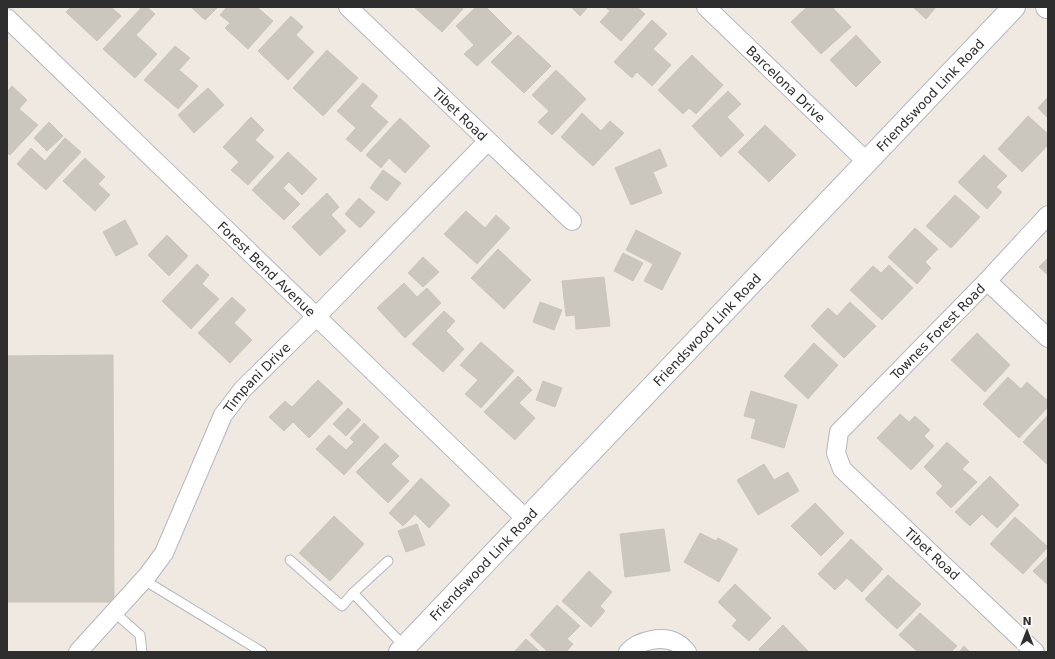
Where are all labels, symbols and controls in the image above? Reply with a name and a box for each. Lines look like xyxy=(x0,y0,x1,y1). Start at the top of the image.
street label: Friendswood Link Road xyxy=(873,36,987,154)
street label: Barcelona Drive xyxy=(743,43,829,125)
street label: Tibet Road xyxy=(429,84,490,143)
street label: Forest Bend Avenue xyxy=(215,218,319,319)
street label: Friendswood Link Road xyxy=(650,270,764,389)
street label: Townes Forest Road xyxy=(887,280,988,383)
street label: Timpani Drive xyxy=(220,339,293,416)
street label: Friendswood Link Road xyxy=(427,505,540,624)
street label: Tibet Road xyxy=(901,524,962,583)
north arrow xyxy=(1007,611,1047,651)
text: N xyxy=(1022,615,1032,628)

